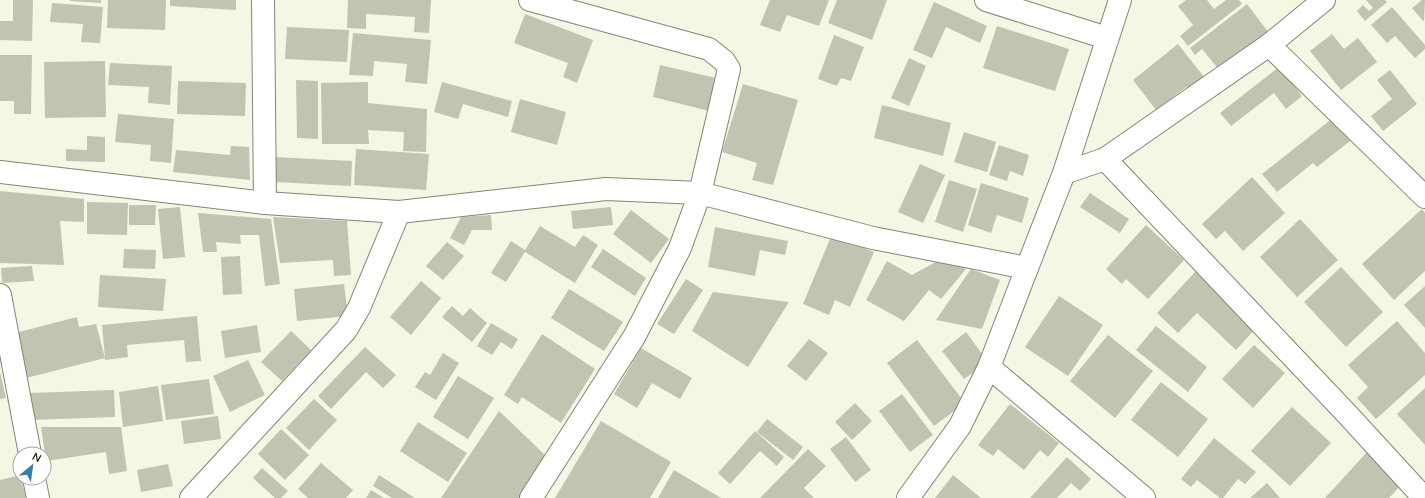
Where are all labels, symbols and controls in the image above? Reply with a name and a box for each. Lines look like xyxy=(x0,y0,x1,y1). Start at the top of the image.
north arrow xyxy=(12,446,52,486)
text: N xyxy=(30,449,44,465)

